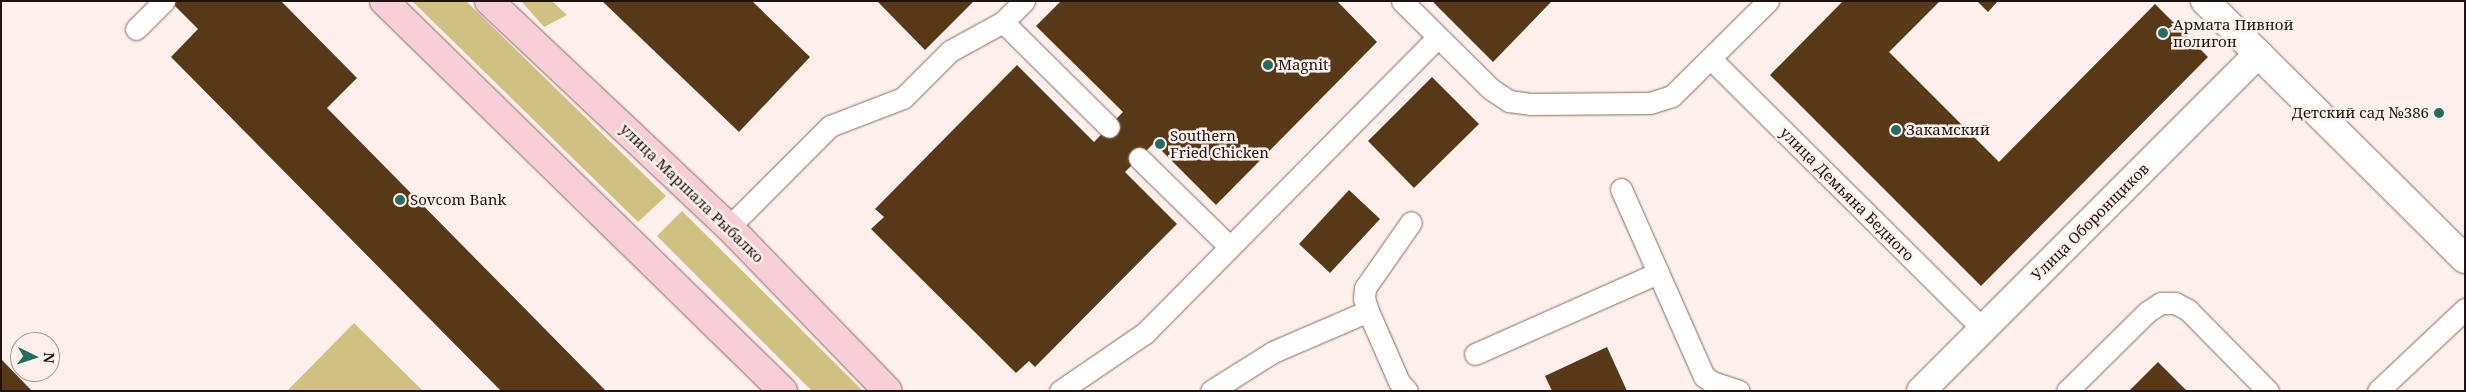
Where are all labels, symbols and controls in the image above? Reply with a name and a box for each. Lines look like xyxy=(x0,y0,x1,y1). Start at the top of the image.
place label: Армата Пивной полигон xyxy=(2173,15,2294,50)
marker: Армата Пивной полигон xyxy=(2157,27,2169,39)
place label: Magnit xyxy=(1278,56,1328,74)
marker: Magnit xyxy=(1262,59,1274,71)
place label: Детский сад №386 xyxy=(2292,104,2429,122)
marker: Детский сад №386 xyxy=(2433,107,2445,119)
street label: улица Маршала Рыбалко xyxy=(617,120,767,266)
place label: Закамский xyxy=(1906,121,1990,139)
street label: улица Демьяна Бедного xyxy=(1776,123,1918,265)
marker: Закамский xyxy=(1890,124,1902,136)
place label: Southern Fried Chicken xyxy=(1170,126,1269,161)
marker: Southern Fried Chicken xyxy=(1154,138,1166,150)
street label: Улица Оборонщиков xyxy=(2028,160,2152,284)
place label: Sovcom Bank xyxy=(410,191,506,209)
marker: Sovcom Bank xyxy=(394,194,406,206)
north arrow xyxy=(10,332,60,382)
text: N xyxy=(40,352,59,364)

